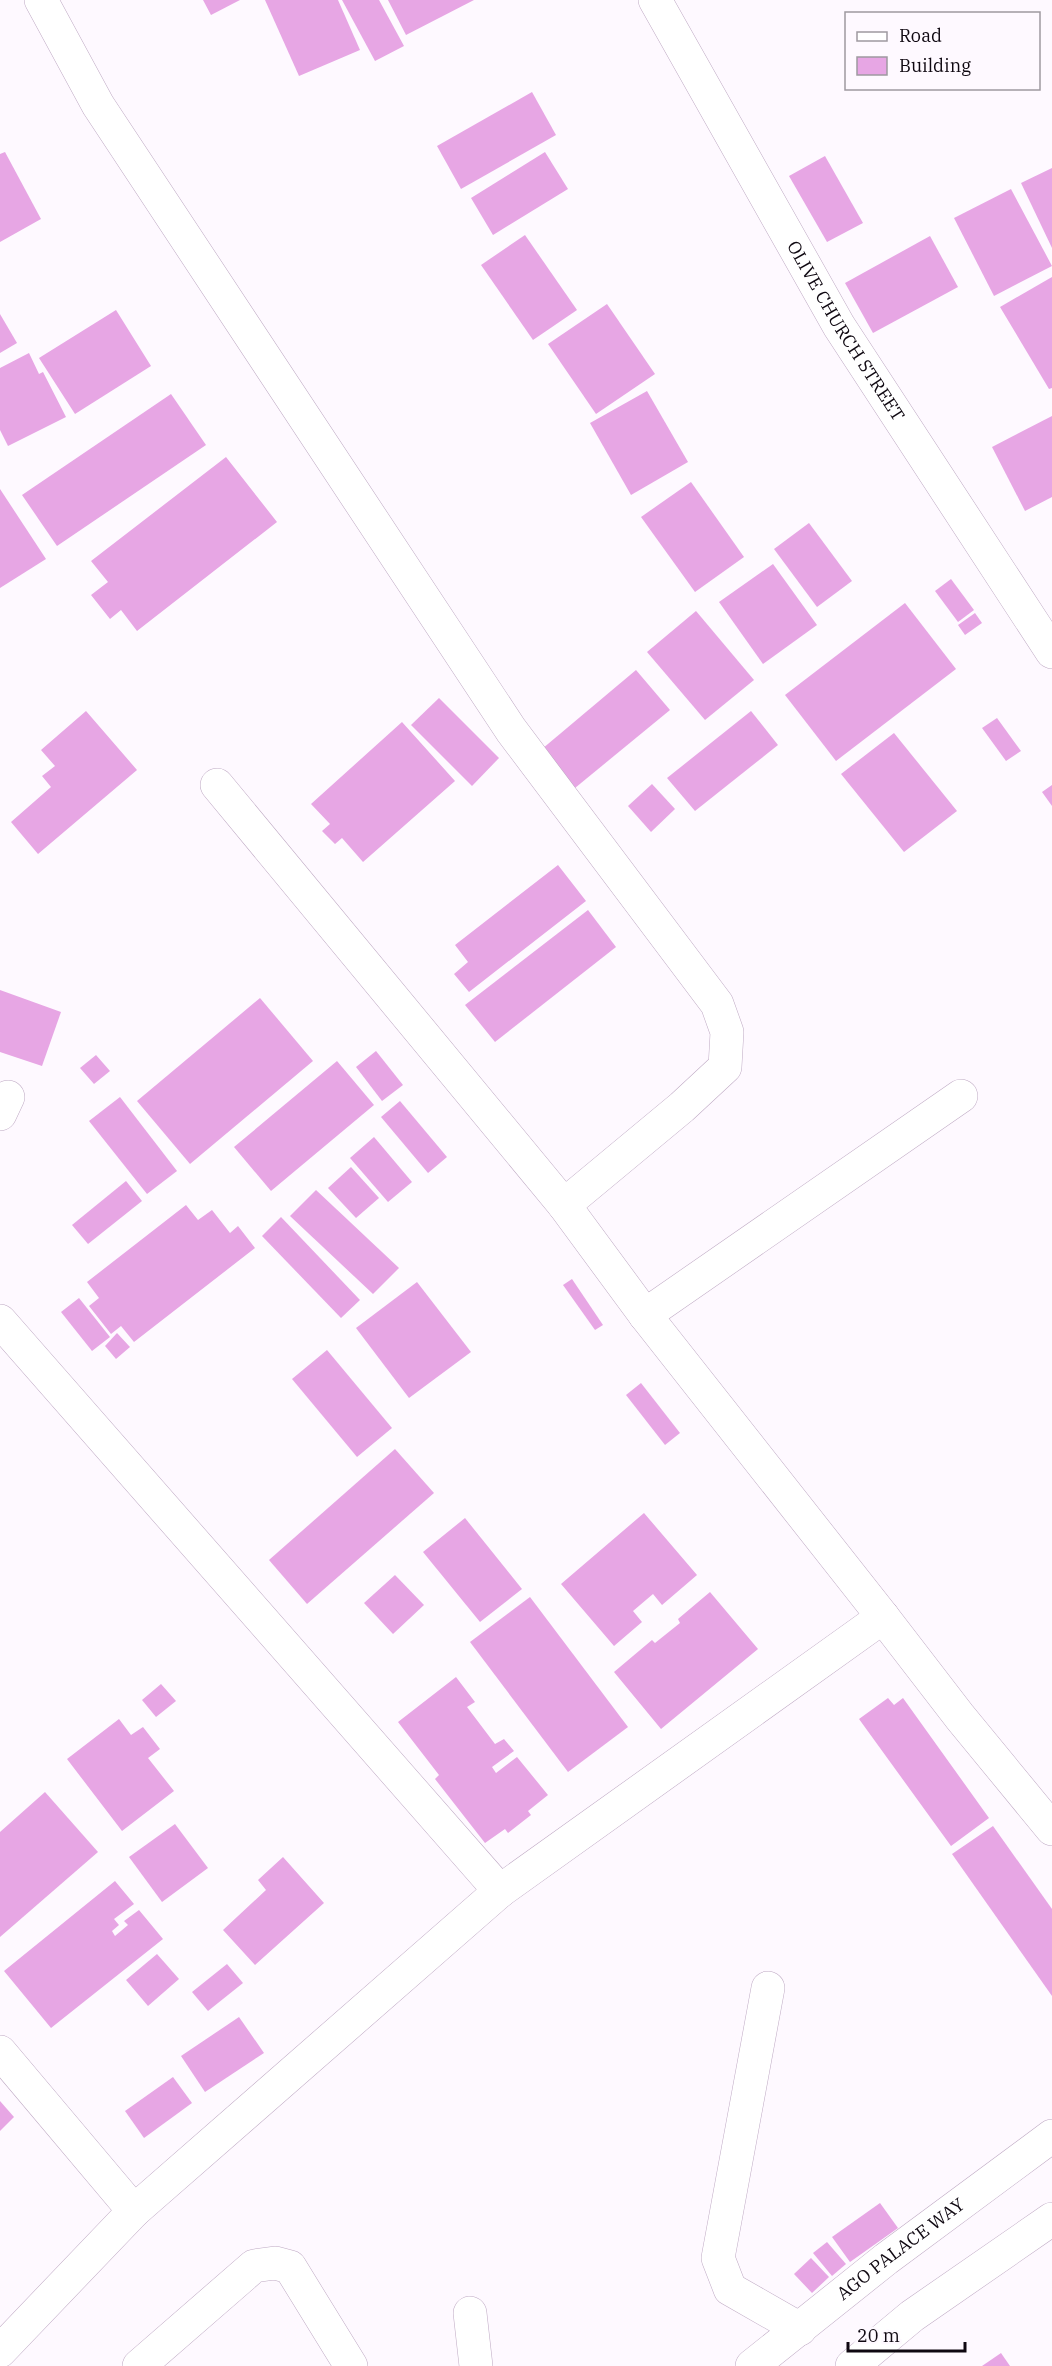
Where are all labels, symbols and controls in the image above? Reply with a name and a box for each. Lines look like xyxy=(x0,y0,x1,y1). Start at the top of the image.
legend xyxy=(845,12,1040,90)
text: Road xyxy=(899,24,942,47)
text: Building xyxy=(899,54,971,77)
street label: OLIVE CHURCH STREET xyxy=(782,236,910,426)
street label: AGO PALACE WAY xyxy=(832,2192,969,2305)
scale bar xyxy=(848,2315,965,2353)
text: 20 m xyxy=(857,2324,900,2347)

